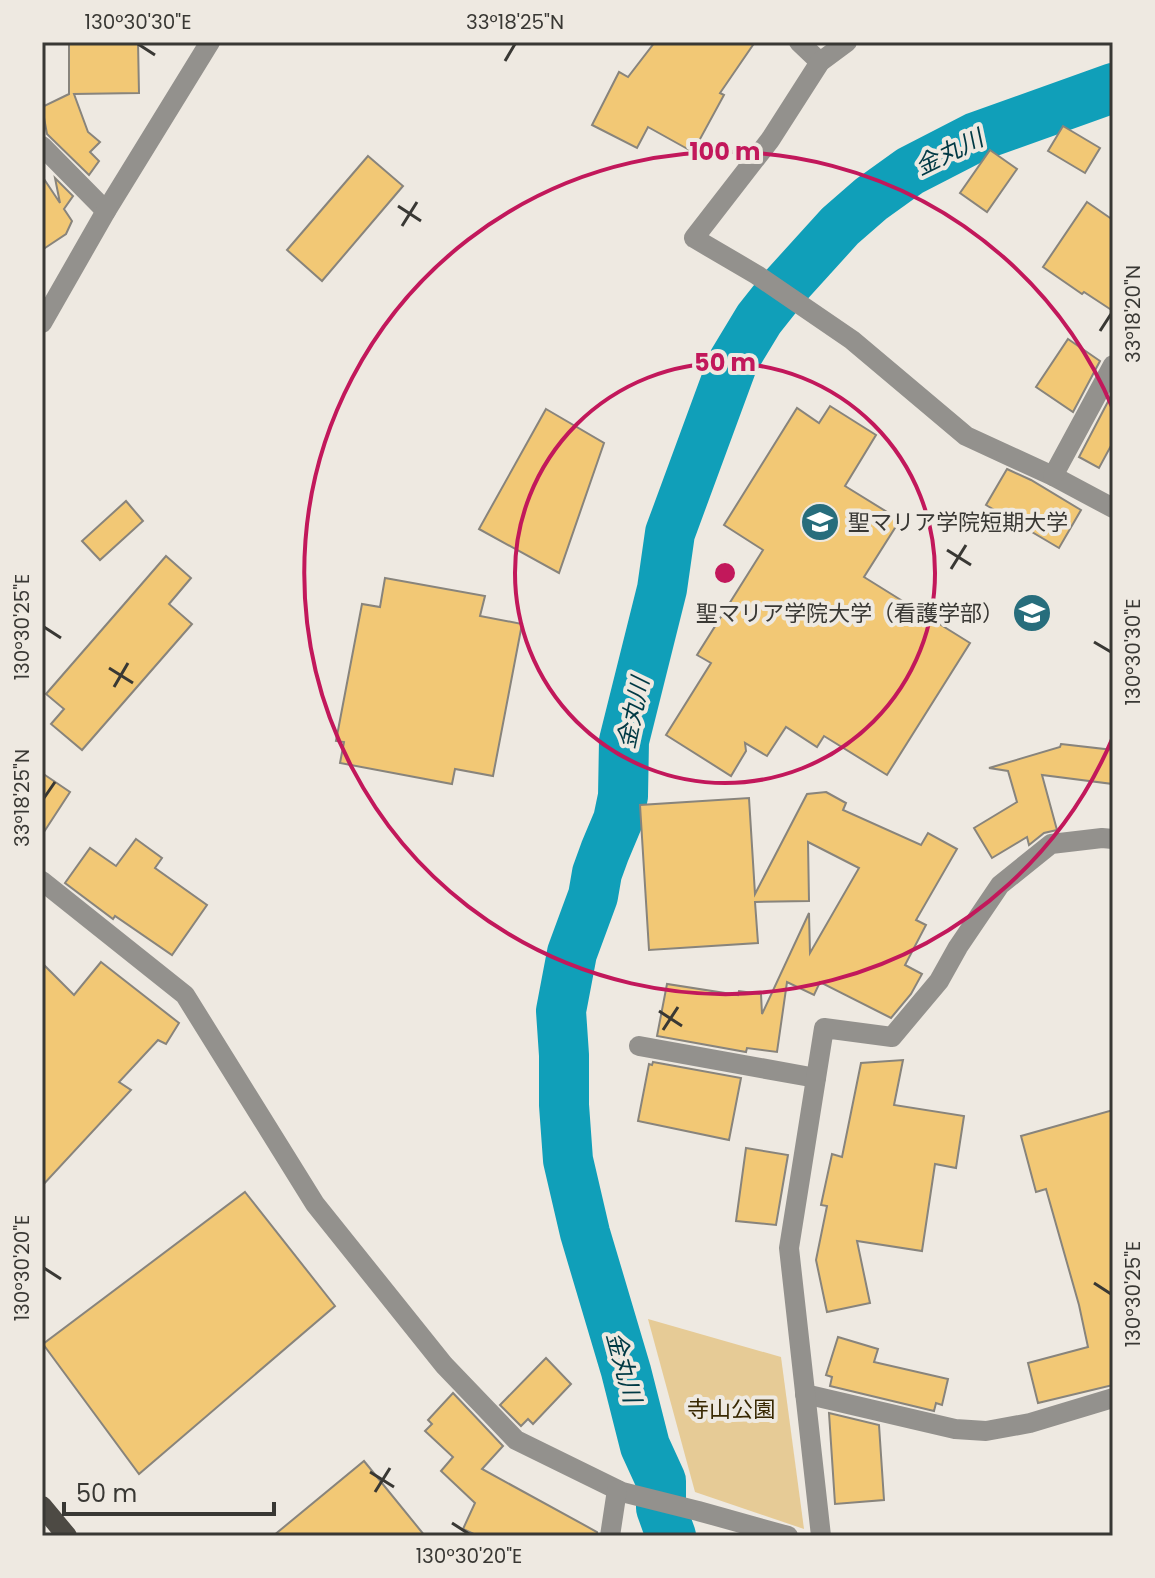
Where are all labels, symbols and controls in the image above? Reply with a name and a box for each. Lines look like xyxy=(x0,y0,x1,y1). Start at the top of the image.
text: 130°30'30"E xyxy=(85,8,191,36)
text: 33°18'25"N xyxy=(466,8,564,36)
water label: 金丸川 xyxy=(909,120,991,183)
text: 100 m xyxy=(690,135,760,168)
text: 33°18'20"N xyxy=(1119,265,1147,363)
text: 50 m xyxy=(694,346,756,379)
school or university icon: 聖マリア学院短期大学 xyxy=(799,501,841,543)
place label: 聖マリア学院短期大学 xyxy=(848,507,1068,538)
centre of rings xyxy=(711,559,739,587)
text: 130°30'25"E xyxy=(8,574,36,680)
school or university icon: 聖マリア学院大学（看護学部） xyxy=(1011,592,1053,634)
place label: 聖マリア学院大学（看護学部） xyxy=(696,598,1004,629)
text: 130°30'30"E xyxy=(1119,599,1147,705)
water label: 金丸川 xyxy=(609,671,657,752)
text: 33°18'25"N xyxy=(8,749,36,847)
text: 130°30'20"E xyxy=(8,1215,36,1321)
text: 130°30'25"E xyxy=(1119,1241,1147,1347)
water label: 金丸川 xyxy=(599,1328,650,1409)
park label: 寺山公園 xyxy=(687,1394,775,1425)
scale bar xyxy=(64,1466,274,1516)
text: 50 m xyxy=(76,1477,137,1510)
text: 130°30'20"E xyxy=(416,1542,522,1570)

